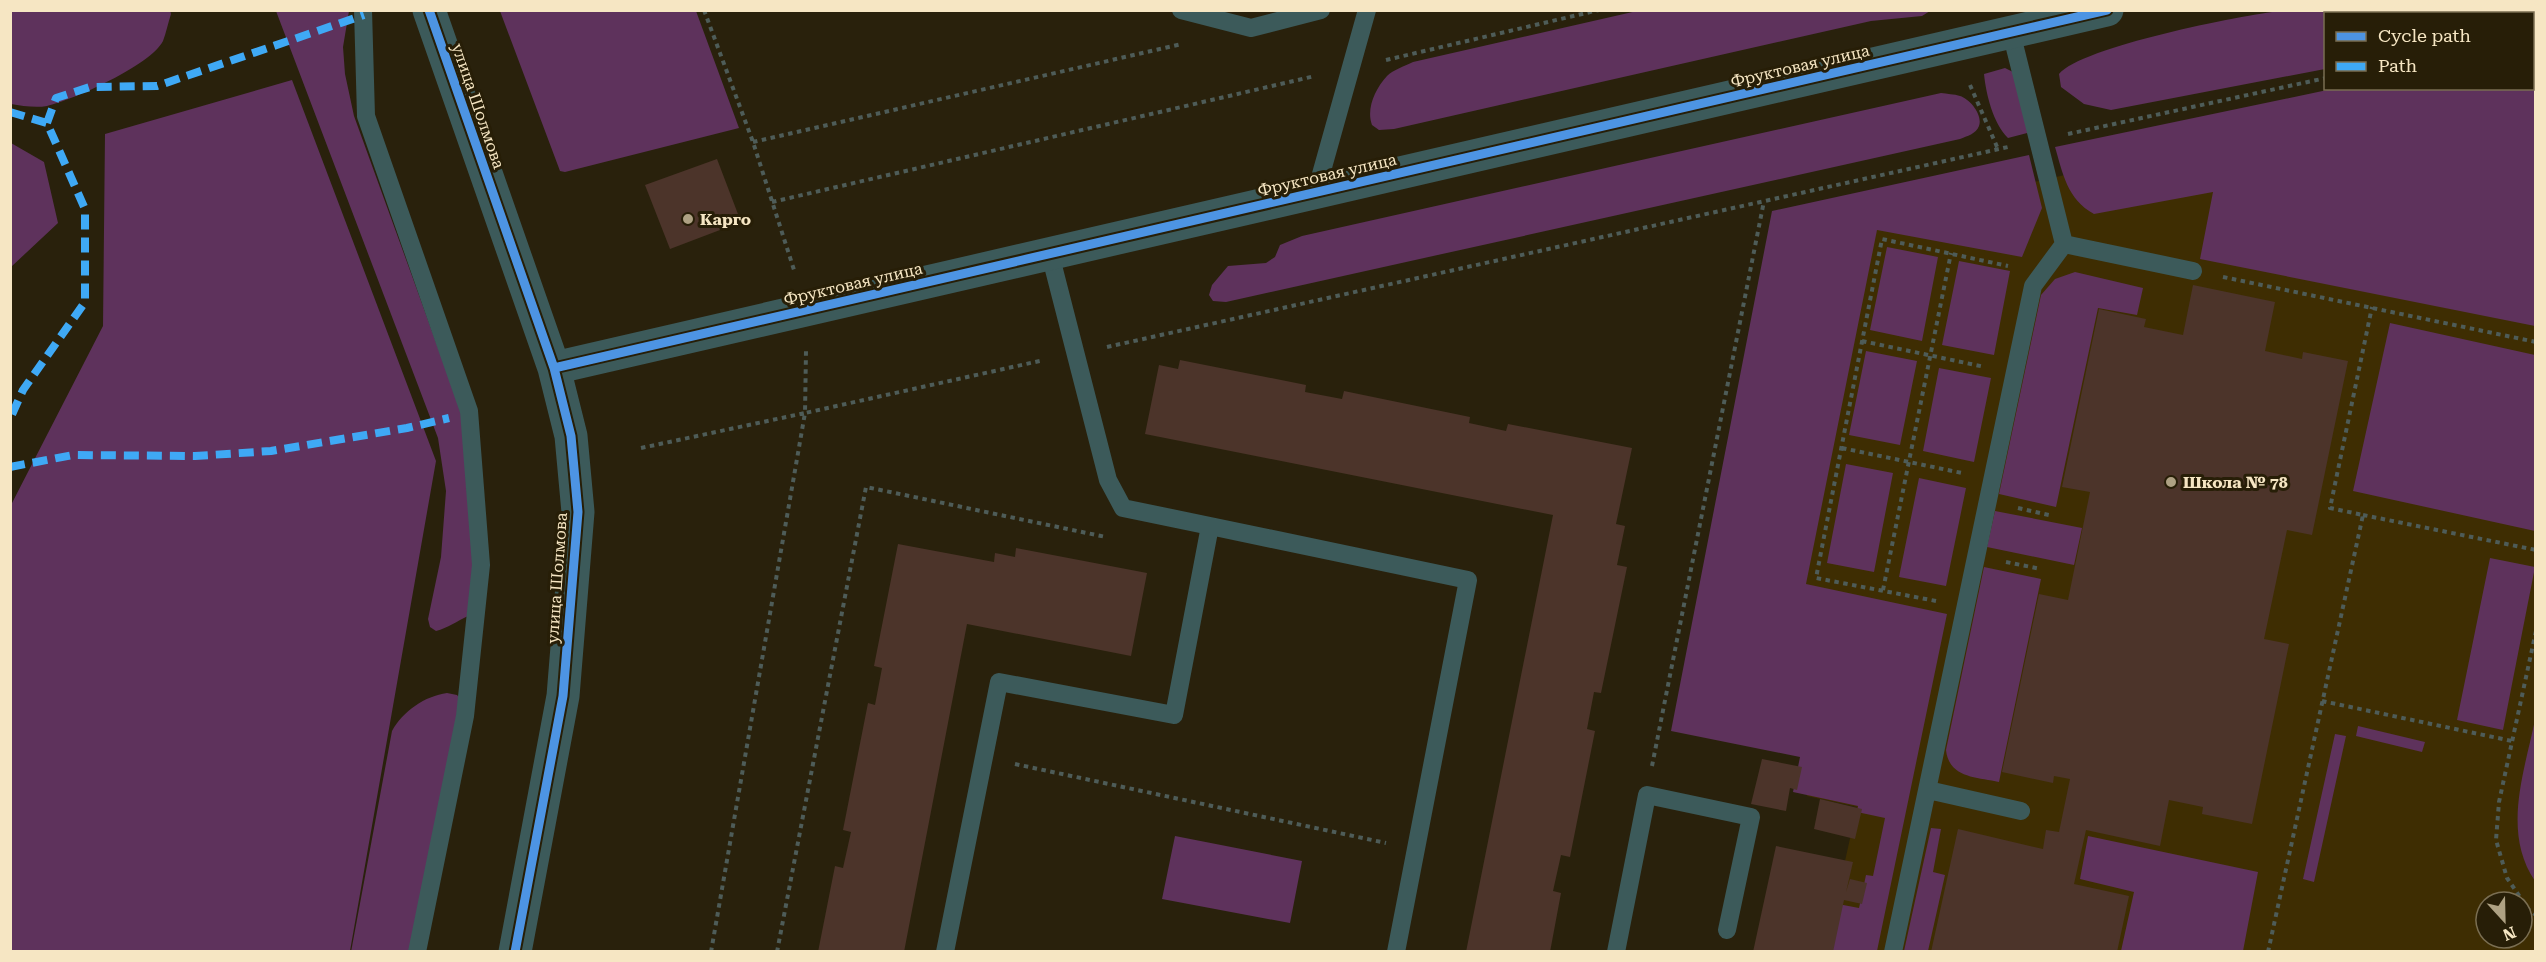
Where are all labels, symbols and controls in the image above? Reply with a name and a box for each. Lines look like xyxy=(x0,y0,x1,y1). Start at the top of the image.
legend xyxy=(2324,12,2534,90)
text: Cycle path xyxy=(2378,25,2471,46)
street label: улица Шолмова xyxy=(448,41,508,172)
street label: Фруктовая улица xyxy=(1729,41,1872,91)
text: Path xyxy=(2378,55,2417,76)
street label: Фруктовая улица xyxy=(1256,150,1399,200)
place label: Карго xyxy=(700,210,751,229)
marker: Карго xyxy=(681,212,695,226)
street label: Фруктовая улица xyxy=(782,259,925,309)
place label: Школа № 78 xyxy=(2183,473,2288,492)
marker: Школа № 78 xyxy=(2164,475,2178,489)
street label: улица Шолмова xyxy=(543,511,571,644)
north arrow xyxy=(2474,890,2534,950)
text: N xyxy=(2500,922,2519,945)

